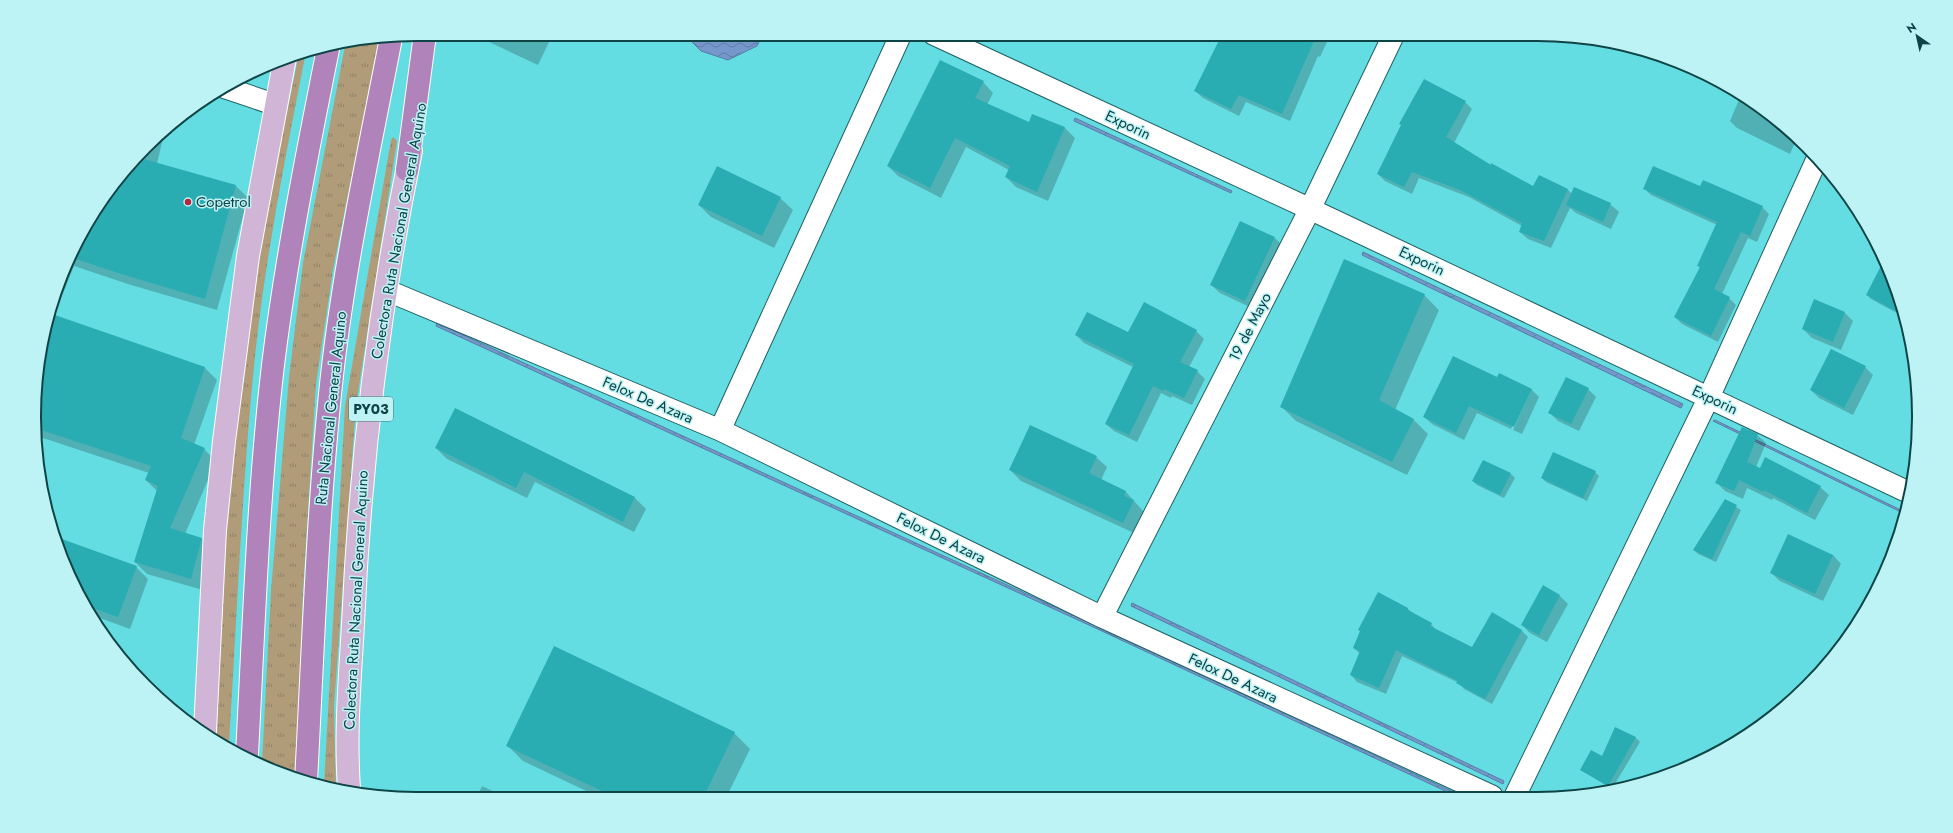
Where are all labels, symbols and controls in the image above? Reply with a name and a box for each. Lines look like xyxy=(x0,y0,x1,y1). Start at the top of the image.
north arrow xyxy=(1897,16,1937,56)
text: N xyxy=(1903,19,1920,37)
street label: Colectora Ruta Nacional General Aquino xyxy=(366,101,432,361)
street label: Exporin xyxy=(1102,105,1154,145)
place label: Copetrol xyxy=(196,191,251,213)
marker: Copetrol xyxy=(183,197,193,207)
street label: Exporin xyxy=(1396,241,1448,281)
street label: 19 de Mayo xyxy=(1223,289,1277,365)
street label: Ruta Nacional General Aquino xyxy=(310,310,352,506)
street label: Felox De Azara xyxy=(599,371,697,429)
street label: Exporin xyxy=(1689,380,1741,420)
road number: PY03 xyxy=(349,397,393,421)
street label: Colectora Ruta Nacional General Aquino xyxy=(338,470,374,730)
street label: Felox De Azara xyxy=(893,507,989,569)
street label: Felox De Azara xyxy=(1185,648,1281,708)

